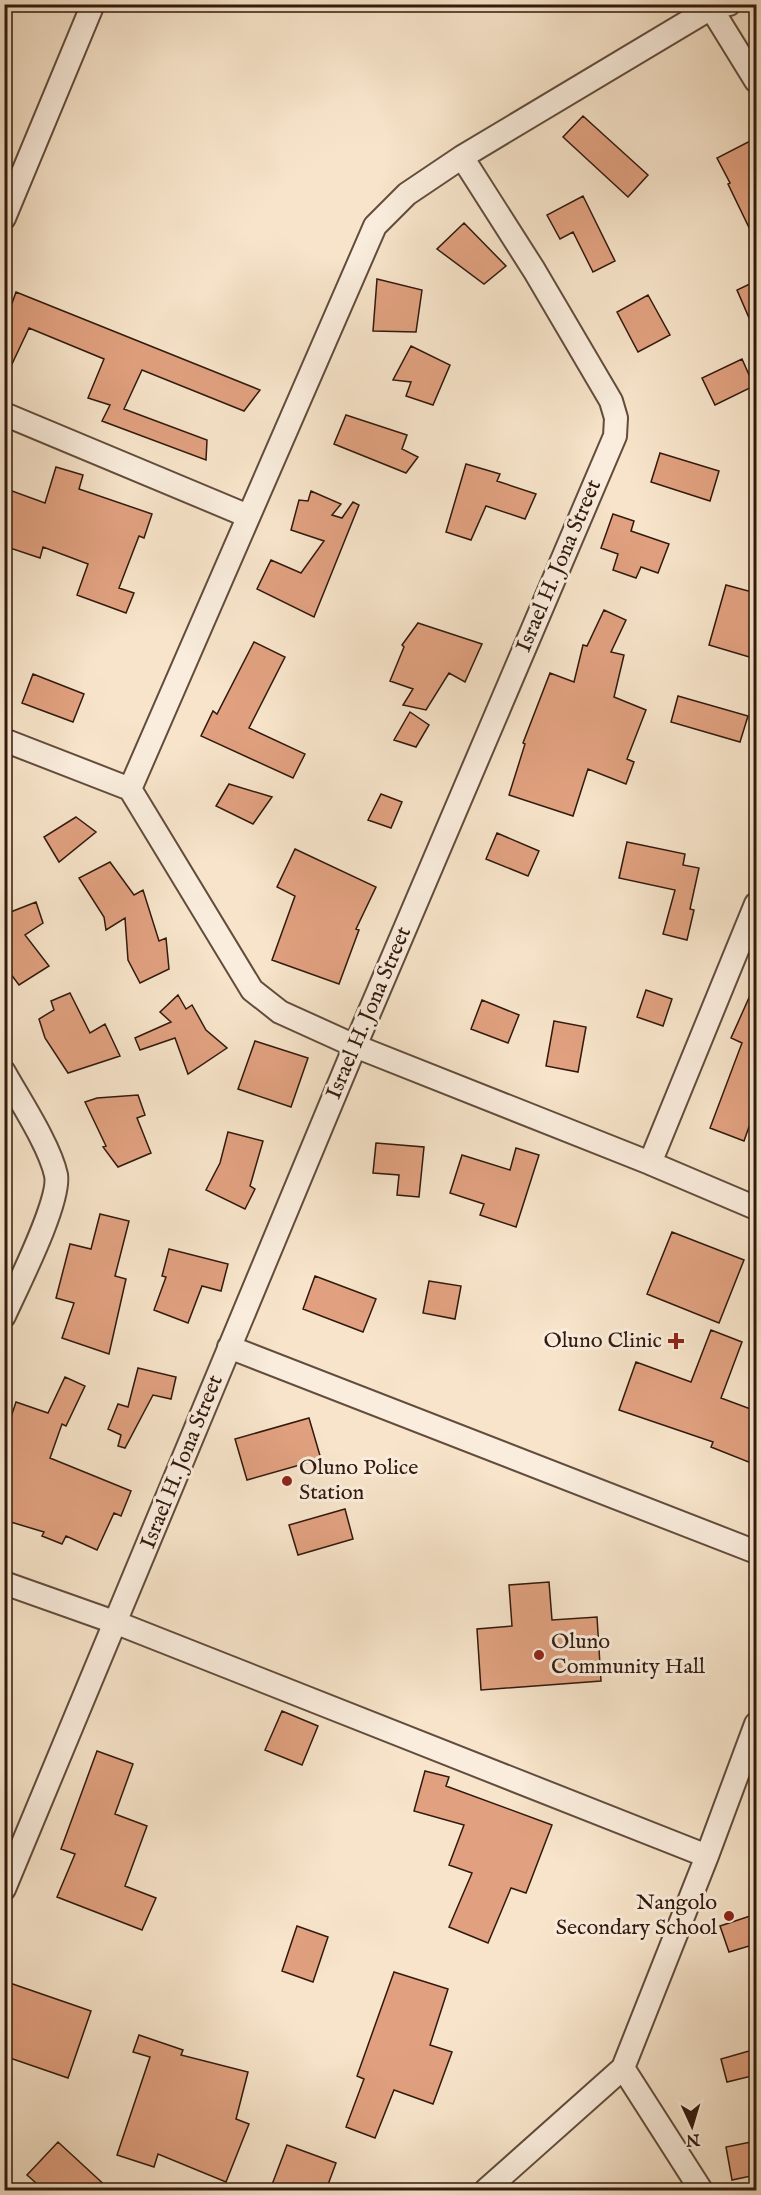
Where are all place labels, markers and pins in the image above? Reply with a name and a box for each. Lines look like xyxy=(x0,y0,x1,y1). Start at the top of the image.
place label: Oluno Clinic xyxy=(543,1327,662,1355)
marker: Oluno Clinic xyxy=(667,1332,685,1350)
place label: Oluno Police Station xyxy=(299,1454,418,1507)
marker: Oluno Police Station xyxy=(280,1474,294,1488)
place label: Oluno Community Hall xyxy=(551,1628,705,1681)
marker: Oluno Community Hall xyxy=(532,1648,546,1662)
place label: Nangolo Secondary School xyxy=(556,1889,717,1942)
marker: Nangolo Secondary School xyxy=(722,1909,736,1923)

